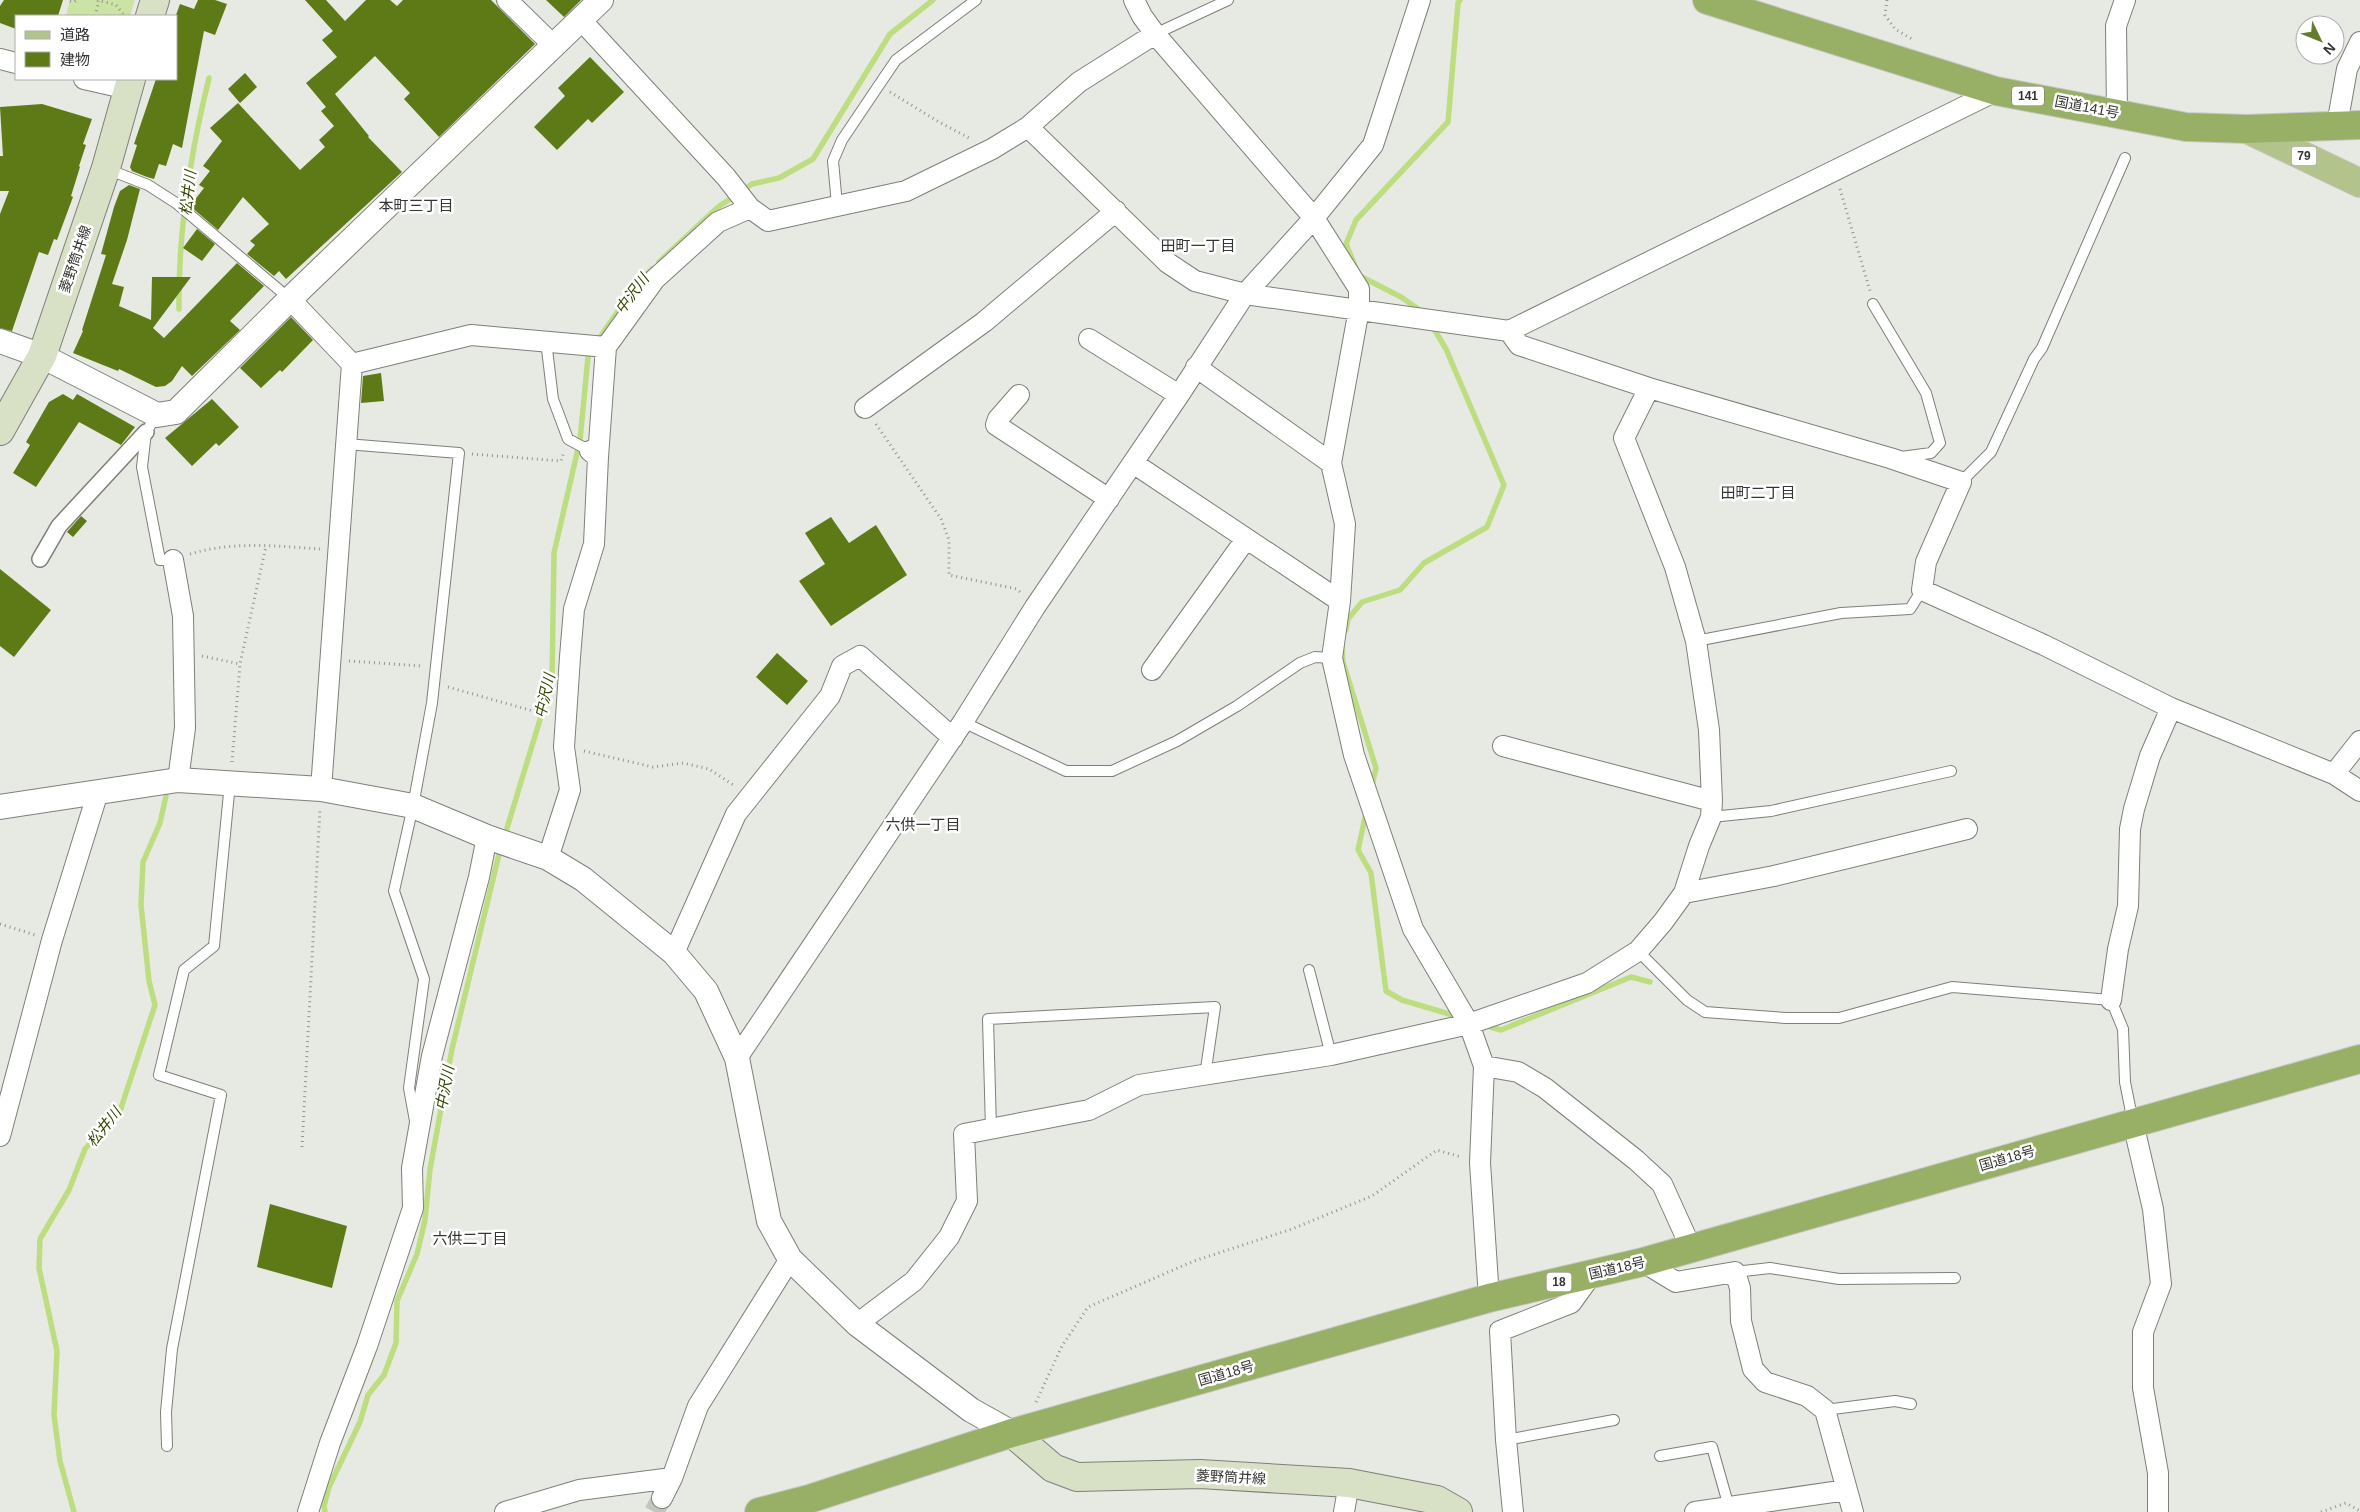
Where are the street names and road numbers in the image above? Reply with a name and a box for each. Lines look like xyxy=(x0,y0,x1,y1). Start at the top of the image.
road number: 141 xyxy=(2012,86,2044,105)
street label: 国道141号 xyxy=(2053,93,2121,121)
road number: 79 xyxy=(2292,146,2316,166)
street label: 菱野筒井線 xyxy=(56,223,94,295)
street label: 国道18号 xyxy=(1977,1142,2037,1174)
street label: 国道18号 xyxy=(1587,1254,1647,1282)
road number: 18 xyxy=(1546,1272,1572,1291)
street label: 国道18号 xyxy=(1196,1357,1256,1389)
street label: 菱野筒井線 xyxy=(1196,1467,1266,1487)

